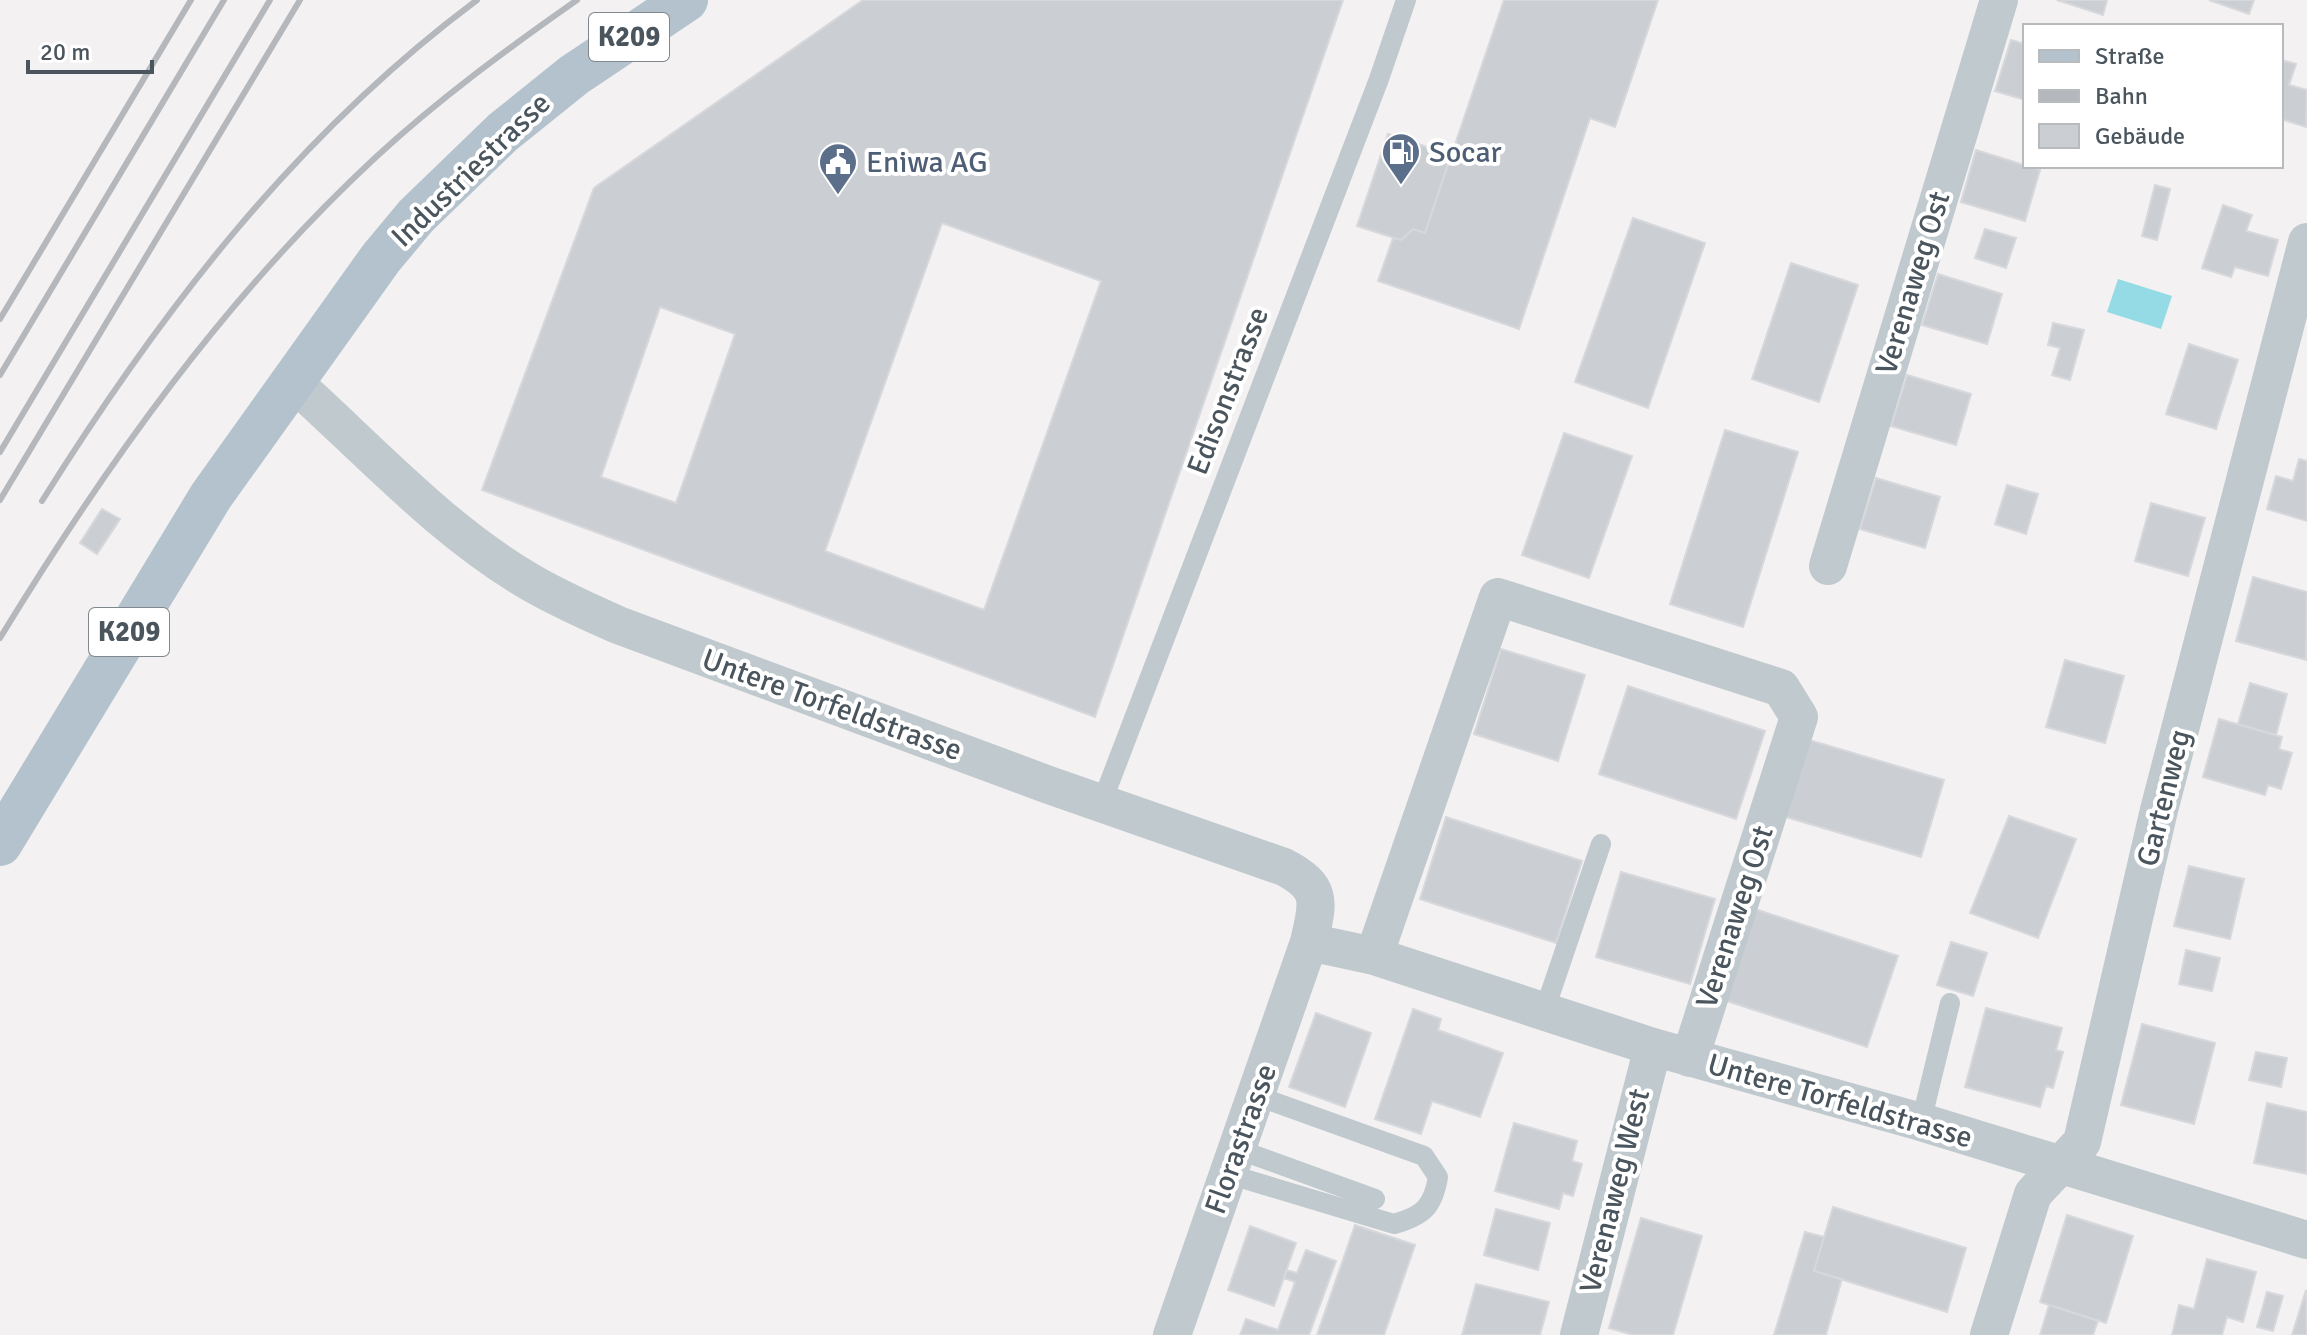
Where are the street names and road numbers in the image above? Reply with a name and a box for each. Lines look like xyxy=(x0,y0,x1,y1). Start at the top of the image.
road number: K209 xyxy=(589,13,669,61)
street label: Industriestrasse xyxy=(384,85,558,255)
street label: Verenaweg Ost xyxy=(1868,187,1958,379)
street label: Edisonstrasse xyxy=(1179,302,1277,480)
road number: K209 xyxy=(89,608,169,656)
street label: Untere Torfeldstrasse xyxy=(697,641,967,769)
street label: Gartenweg xyxy=(2129,726,2199,870)
street label: Verenaweg Ost xyxy=(1688,821,1782,1013)
street label: Untere Torfeldstrasse xyxy=(1703,1045,1977,1157)
street label: Florastrasse xyxy=(1197,1059,1285,1219)
street label: Verenaweg West xyxy=(1572,1085,1658,1297)

